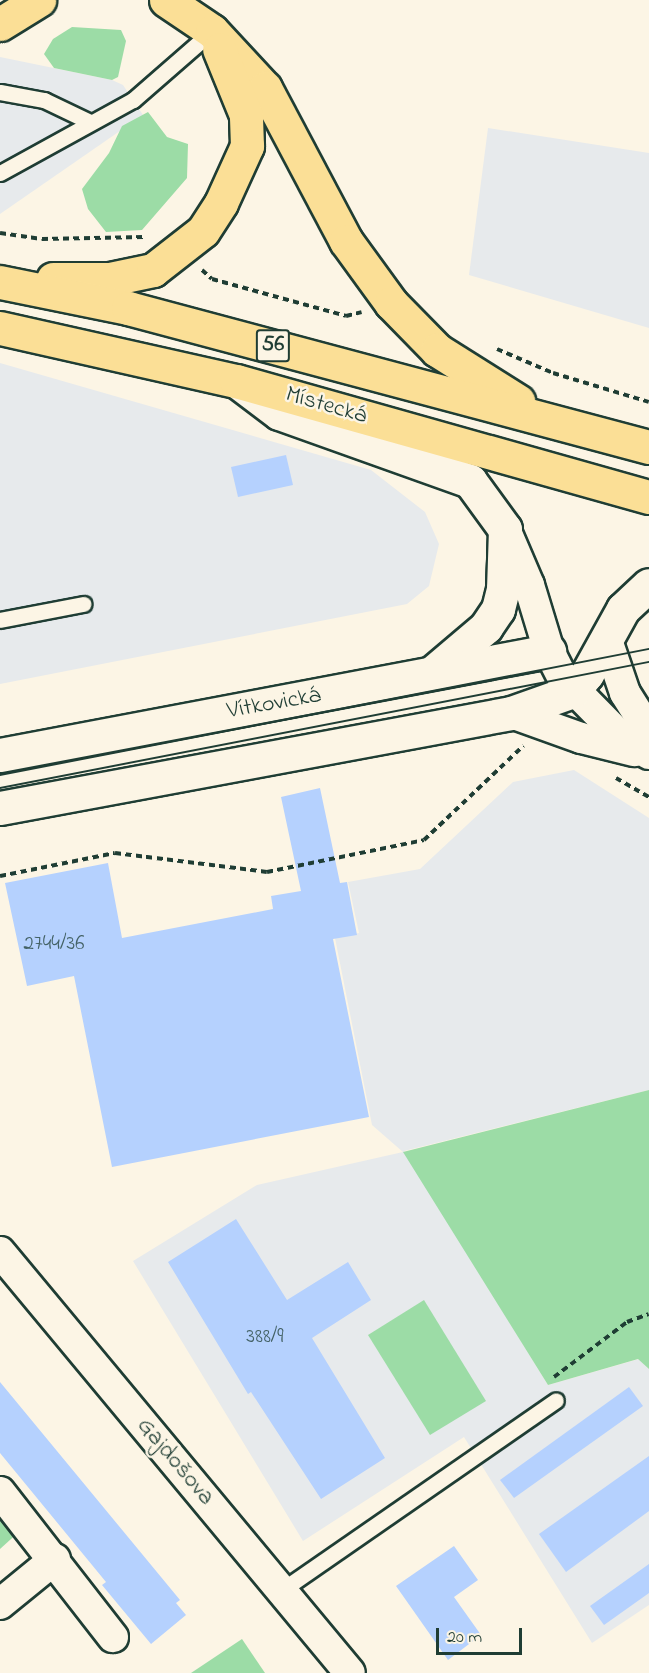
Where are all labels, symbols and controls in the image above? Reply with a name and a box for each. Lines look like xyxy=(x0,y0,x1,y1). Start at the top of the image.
road number: 56 xyxy=(255,327,291,365)
street label: Místecká xyxy=(282,381,370,431)
street label: Vítkovická xyxy=(225,682,323,726)
house number: 2744/36 xyxy=(24,931,84,957)
house number: 388/9 xyxy=(246,1324,284,1350)
street label: Gajdošova xyxy=(130,1412,220,1512)
scale bar xyxy=(439,1616,524,1654)
text: 20 m xyxy=(447,1625,482,1651)

